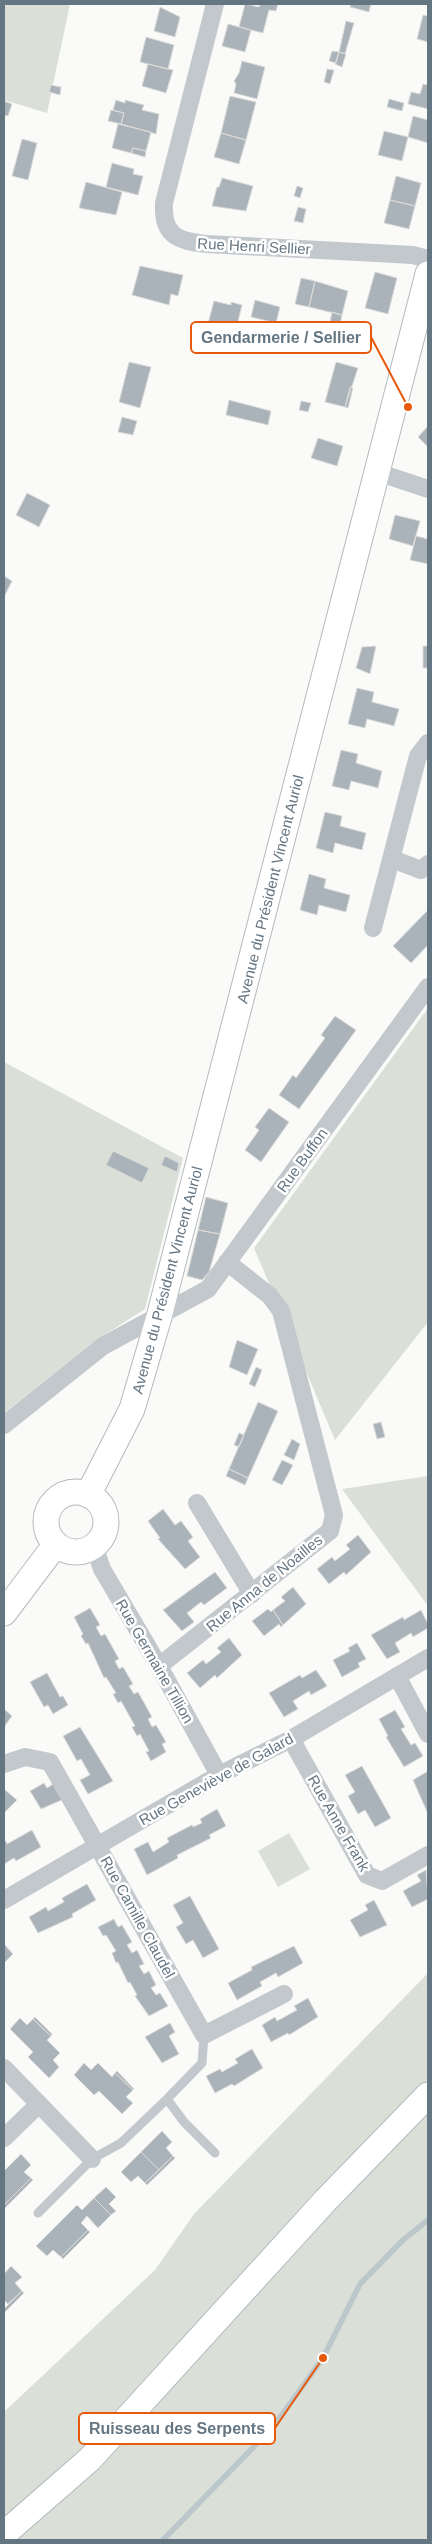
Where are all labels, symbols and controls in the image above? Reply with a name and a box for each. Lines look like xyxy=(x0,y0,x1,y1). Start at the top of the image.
street label: Rue Henri Sellier xyxy=(197,235,311,257)
callout: Gendarmerie / Sellier xyxy=(191,322,371,353)
text: Gendarmerie / Sellier xyxy=(201,329,361,346)
street label: Avenue du Président Vincent Auriol xyxy=(233,773,307,1005)
street label: Rue Buffon xyxy=(273,1125,331,1195)
street label: Avenue du Président Vincent Auriol xyxy=(128,1164,206,1396)
street label: Rue Anna de Noailles xyxy=(203,1531,325,1635)
street label: Rue Germaine Tillion xyxy=(113,1596,197,1726)
street label: Rue Geneviève de Galard xyxy=(136,1730,296,1828)
street label: Rue Anne Frank xyxy=(305,1772,374,1875)
street label: Rue Camille Claudel xyxy=(97,1853,179,1981)
callout: Ruisseau des Serpents xyxy=(79,2413,275,2444)
text: Ruisseau des Serpents xyxy=(89,2420,265,2437)

